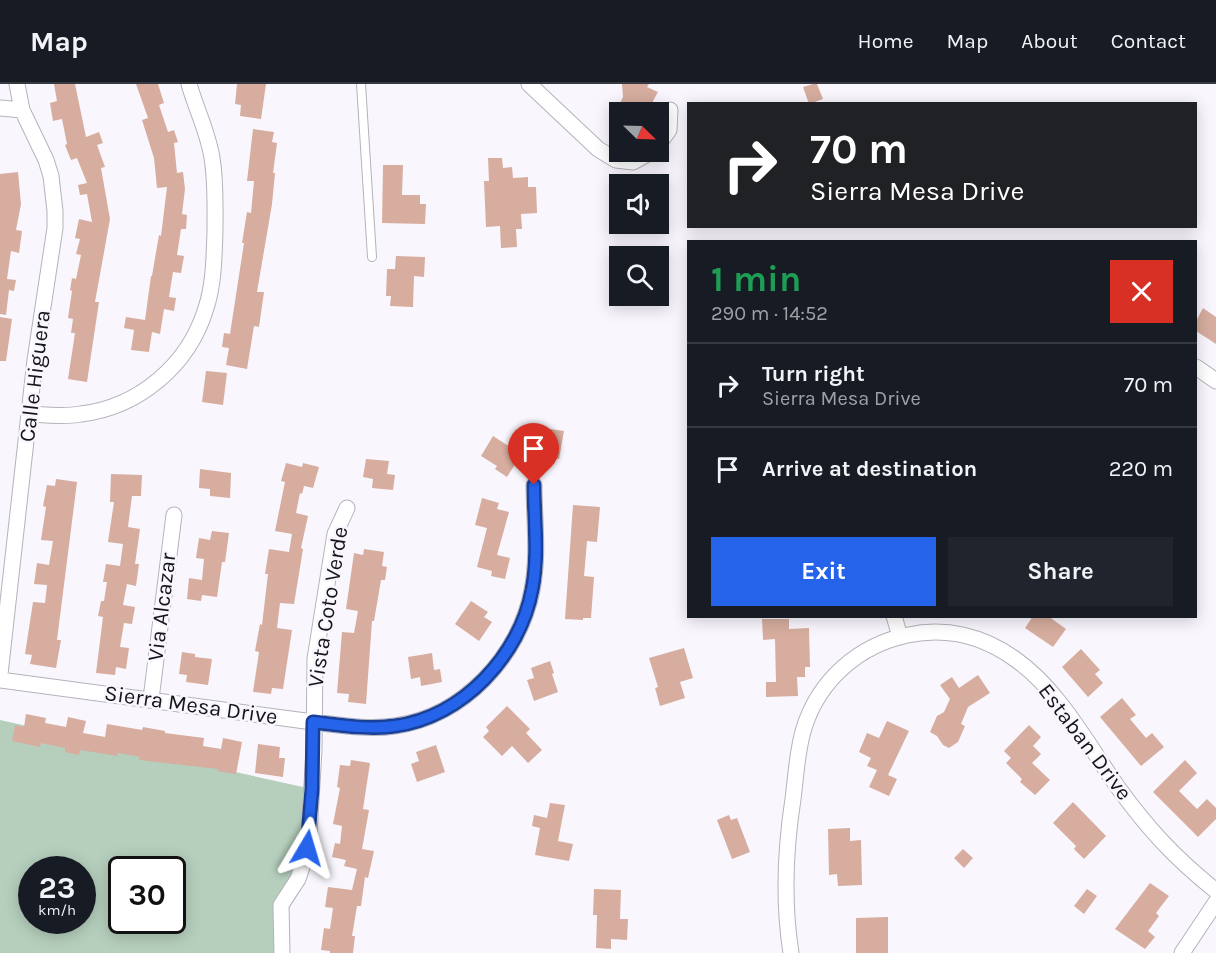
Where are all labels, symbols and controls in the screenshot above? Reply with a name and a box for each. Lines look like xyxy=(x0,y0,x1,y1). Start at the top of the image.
text: Map xyxy=(30,25,88,58)
text: Home xyxy=(858,29,914,53)
text: Map xyxy=(947,29,988,53)
text: About xyxy=(1021,29,1078,53)
text: Contact xyxy=(1111,29,1186,53)
north arrow xyxy=(609,102,669,162)
map controls xyxy=(609,102,669,306)
text: 70 m xyxy=(810,124,908,174)
icon: right xyxy=(711,126,789,204)
button: sound xyxy=(609,174,669,234)
text: Sierra Mesa Drive xyxy=(810,175,1024,207)
button: search xyxy=(609,246,669,306)
text: 1 min xyxy=(711,258,801,300)
button: close xyxy=(1110,260,1173,323)
text: 290 m · 14:52 xyxy=(711,302,828,325)
street label: Calle Higuera xyxy=(14,309,56,443)
text: Turn right xyxy=(762,361,865,387)
icon: right xyxy=(711,369,744,402)
text: 70 m xyxy=(1124,372,1173,398)
text: Sierra Mesa Drive xyxy=(762,387,921,410)
pin xyxy=(508,423,559,485)
icon: arrive xyxy=(517,432,550,465)
icon: arrive xyxy=(711,453,744,486)
text: Arrive at destination xyxy=(762,456,977,482)
text: 220 m xyxy=(1109,456,1173,482)
street label: Vista Coto Verde xyxy=(302,525,354,689)
button: Exit xyxy=(711,537,936,606)
button: Share xyxy=(948,537,1173,606)
street label: Via Alcazar xyxy=(142,551,182,663)
street label: Estaban Drive xyxy=(1033,679,1137,805)
street label: Sierra Mesa Drive xyxy=(103,680,279,730)
position arrow xyxy=(275,816,339,880)
speed limit sign: 30 xyxy=(108,856,186,934)
text: 23 xyxy=(39,870,75,906)
text: km/h xyxy=(38,901,76,919)

